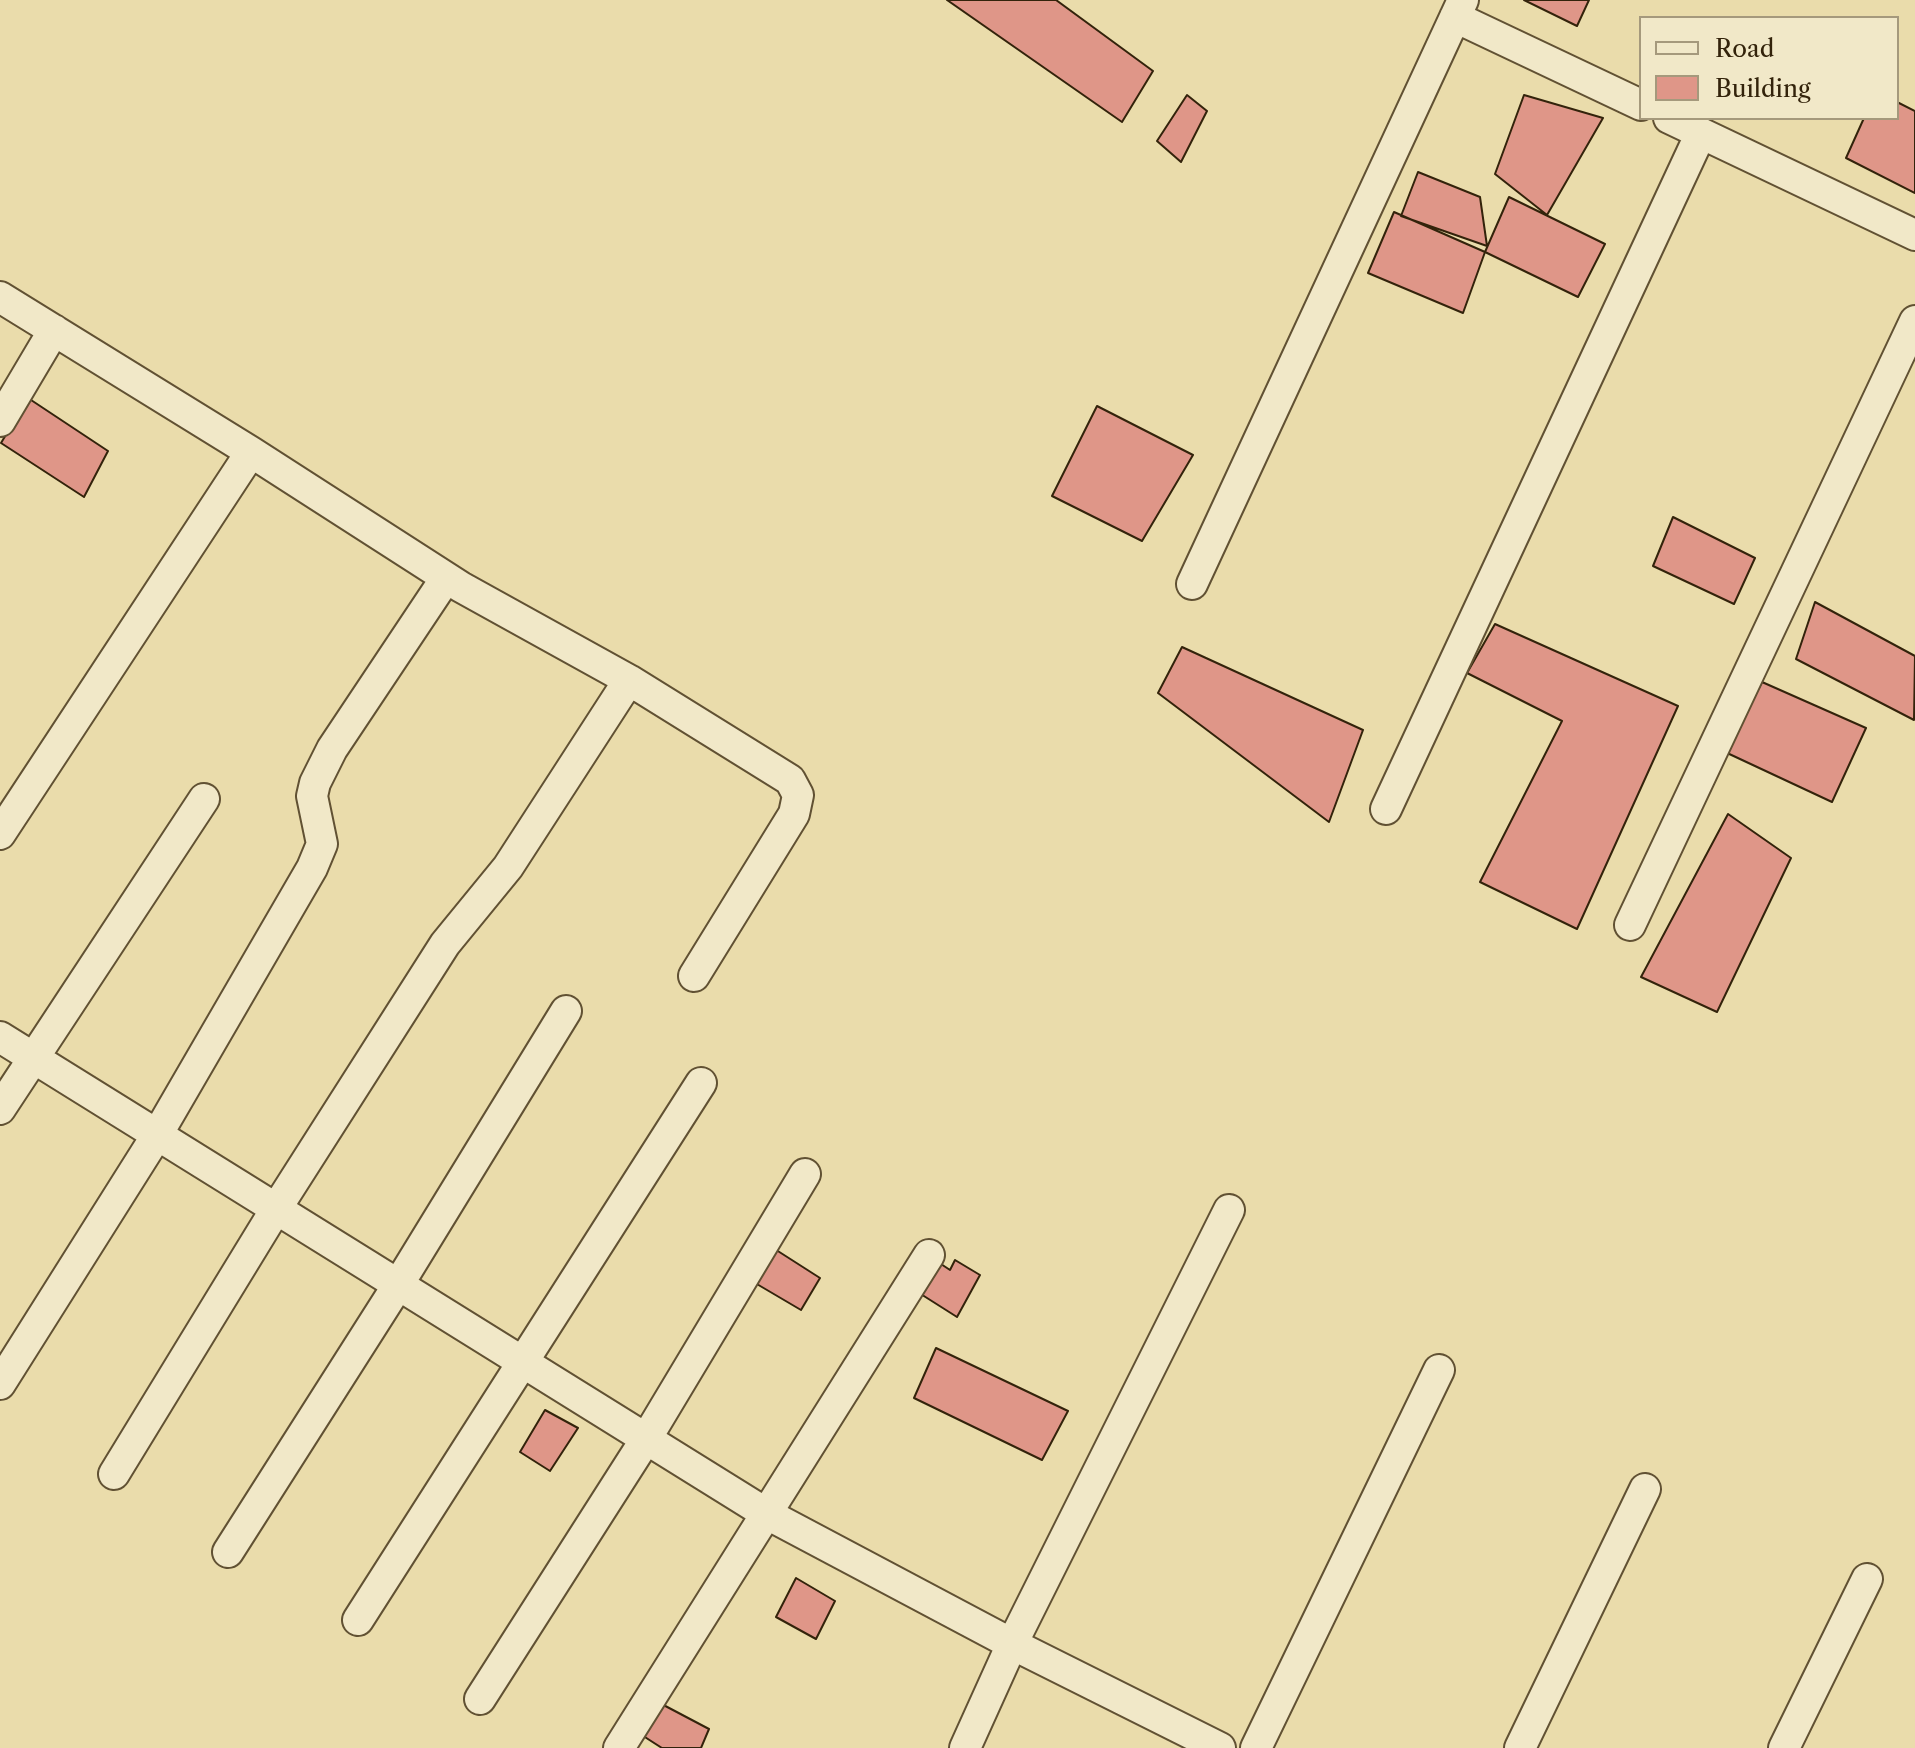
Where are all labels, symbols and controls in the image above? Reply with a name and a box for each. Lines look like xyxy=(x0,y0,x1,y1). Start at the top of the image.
legend xyxy=(1639,16,1899,120)
text: Road xyxy=(1715,34,1774,63)
text: Building xyxy=(1715,74,1811,103)

